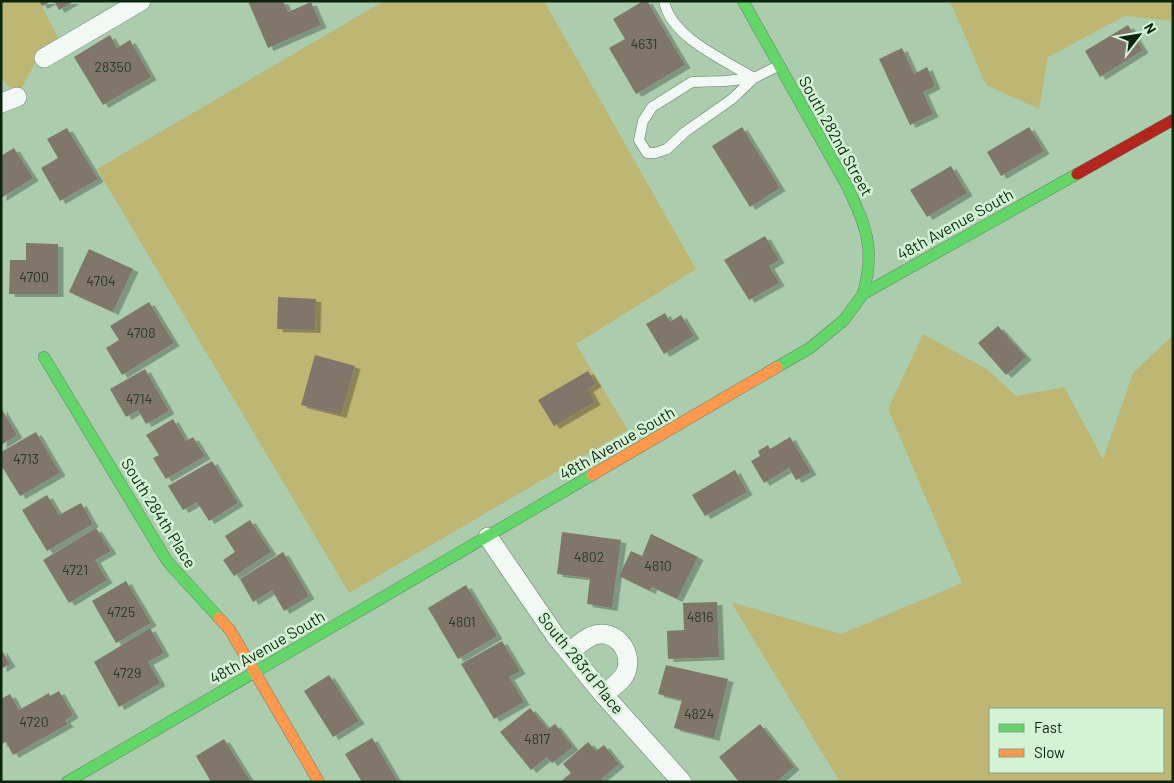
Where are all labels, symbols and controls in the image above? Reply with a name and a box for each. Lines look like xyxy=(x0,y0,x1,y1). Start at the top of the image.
north arrow xyxy=(1114,10,1164,60)
text: N xyxy=(1141,20,1160,36)
house number: 4631 xyxy=(631,35,657,52)
house number: 28350 xyxy=(94,58,132,75)
street label: South 282nd Street xyxy=(796,73,877,199)
street label: 48th Avenue South xyxy=(893,184,1016,263)
house number: 4700 xyxy=(19,268,49,285)
house number: 4704 xyxy=(86,272,116,289)
house number: 4708 xyxy=(126,324,156,341)
house number: 4714 xyxy=(126,390,152,407)
street label: 48th Avenue South xyxy=(556,402,678,483)
house number: 4713 xyxy=(13,450,39,467)
street label: South 284th Place xyxy=(118,454,201,571)
house number: 4802 xyxy=(574,548,604,565)
house number: 4810 xyxy=(644,557,672,574)
house number: 4721 xyxy=(62,561,88,578)
house number: 4725 xyxy=(107,603,135,620)
street label: 48th Avenue South xyxy=(206,606,328,687)
street label: South 283rd Place xyxy=(535,608,628,717)
house number: 4816 xyxy=(687,608,713,625)
house number: 4801 xyxy=(448,613,476,630)
house number: 4729 xyxy=(113,664,141,681)
house number: 4824 xyxy=(684,705,714,722)
legend xyxy=(989,708,1164,773)
house number: 4720 xyxy=(19,713,49,730)
text: Fast xyxy=(1034,718,1062,736)
house number: 4817 xyxy=(524,730,550,747)
text: Slow xyxy=(1034,743,1065,761)

